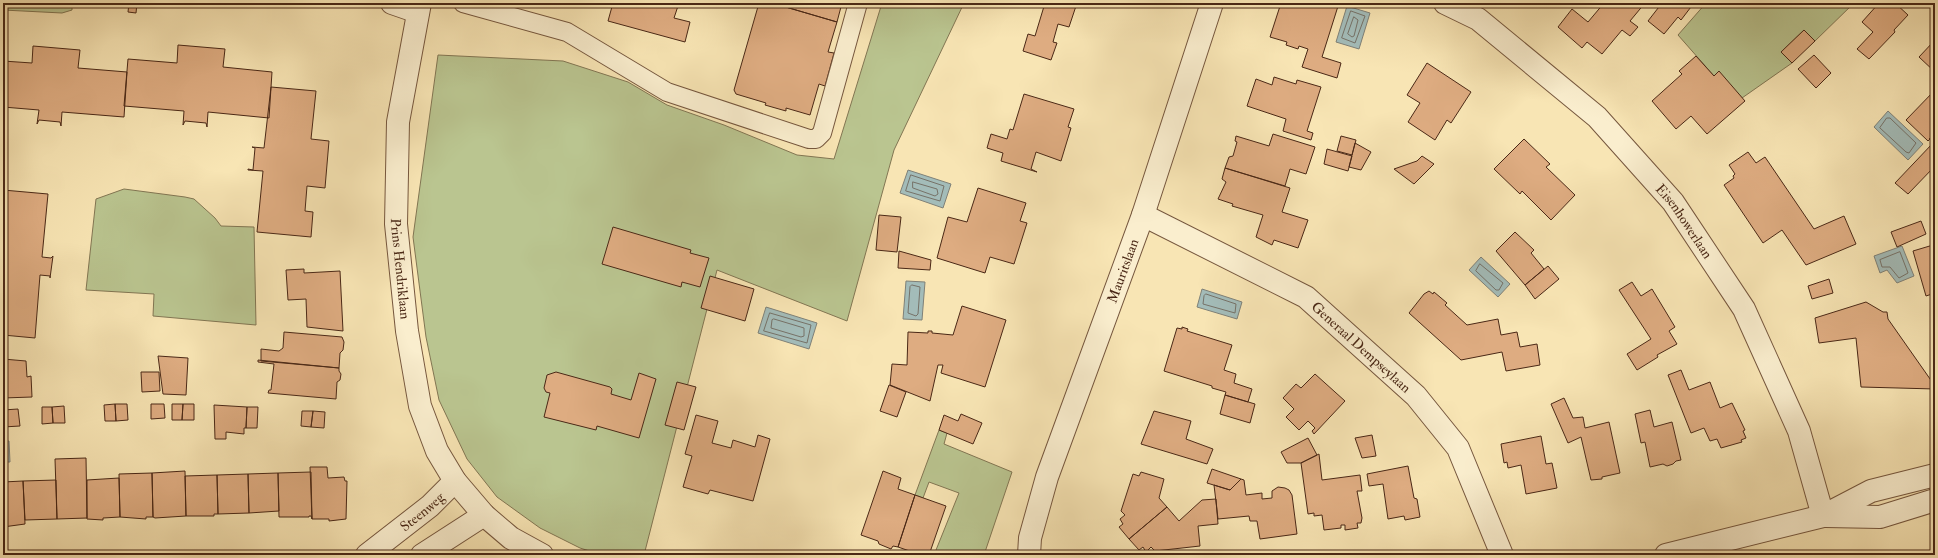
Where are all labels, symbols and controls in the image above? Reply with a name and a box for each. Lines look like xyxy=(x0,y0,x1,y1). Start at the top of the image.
street label: Eisenhowerlaan xyxy=(1652,181,1716,262)
street label: Prins Hendriklaan xyxy=(387,218,414,320)
street label: Mauritslaan xyxy=(1104,237,1143,305)
street label: Generaal Dempseylaan xyxy=(1308,298,1414,396)
street label: Steenweg xyxy=(397,488,449,535)

